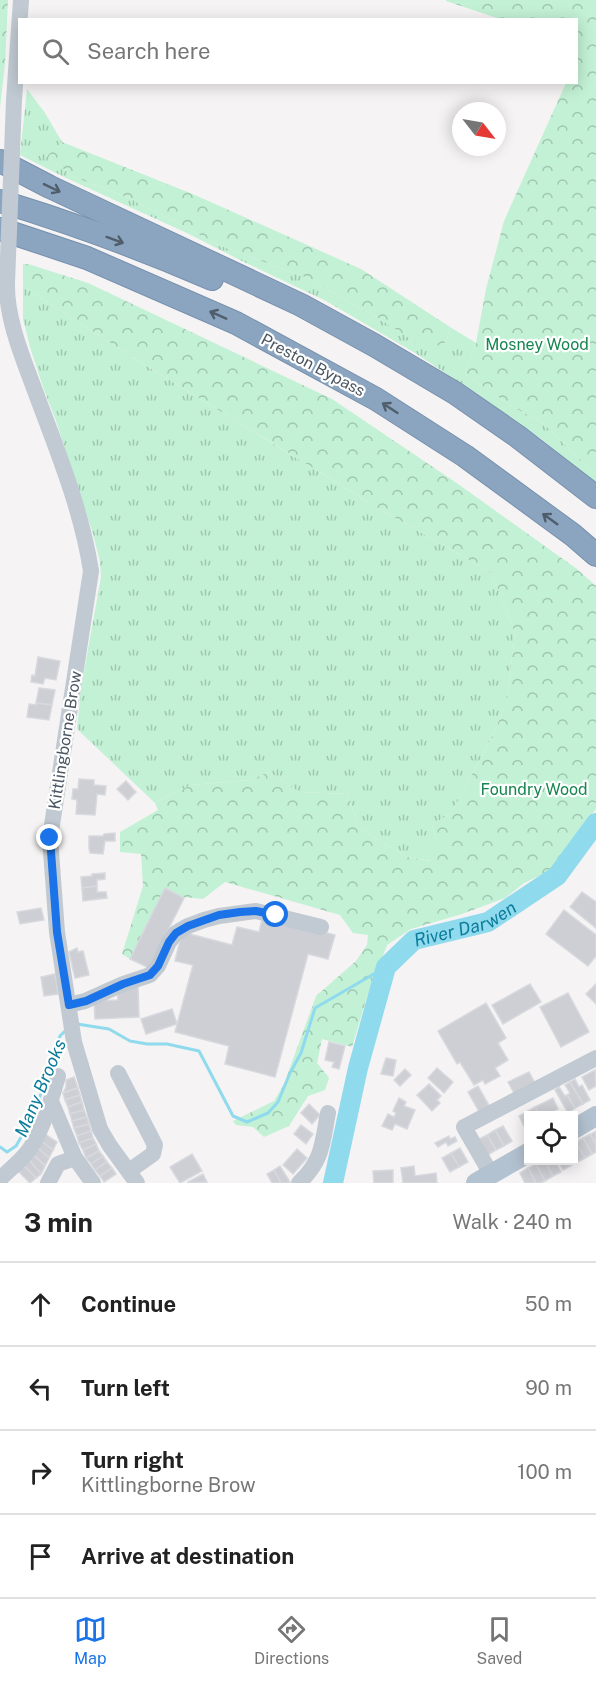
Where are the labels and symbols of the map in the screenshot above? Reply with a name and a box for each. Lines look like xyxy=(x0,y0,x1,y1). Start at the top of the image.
north arrow xyxy=(452,102,506,156)
one-way arrow xyxy=(42,182,60,194)
one-way arrow xyxy=(105,235,124,246)
one-way arrow xyxy=(210,309,228,320)
street label: Preston Bypass xyxy=(258,330,368,400)
park label: Mosney Wood xyxy=(485,335,589,354)
one-way arrow xyxy=(382,401,399,413)
one-way arrow xyxy=(543,512,559,525)
street label: Kittlingborne Brow xyxy=(45,669,85,811)
park label: Foundry Wood xyxy=(480,780,588,799)
route end xyxy=(36,824,62,850)
water label: River Darwen xyxy=(412,896,520,950)
route start xyxy=(262,901,288,927)
water label: Many Brooks xyxy=(10,1036,70,1140)

